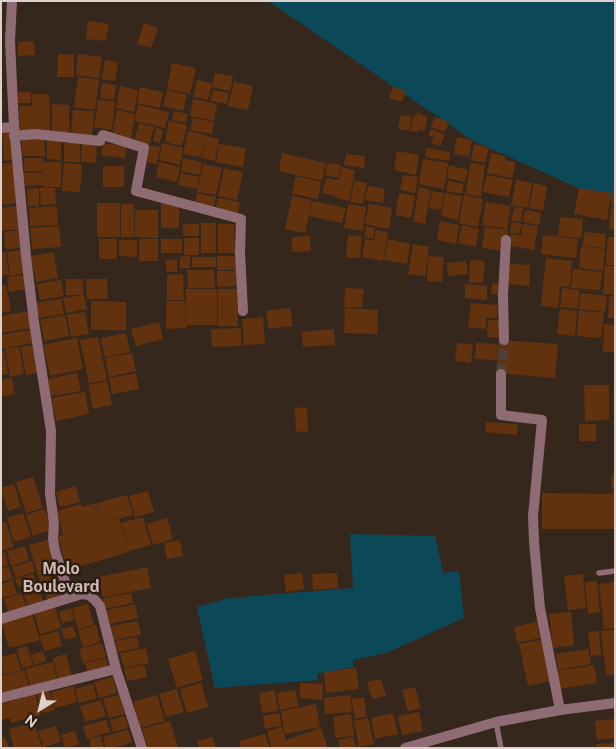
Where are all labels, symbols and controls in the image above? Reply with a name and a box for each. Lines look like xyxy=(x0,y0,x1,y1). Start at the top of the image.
district label: Molo Boulevard xyxy=(23,559,99,597)
north arrow xyxy=(15,684,65,734)
text: N xyxy=(22,711,40,731)

